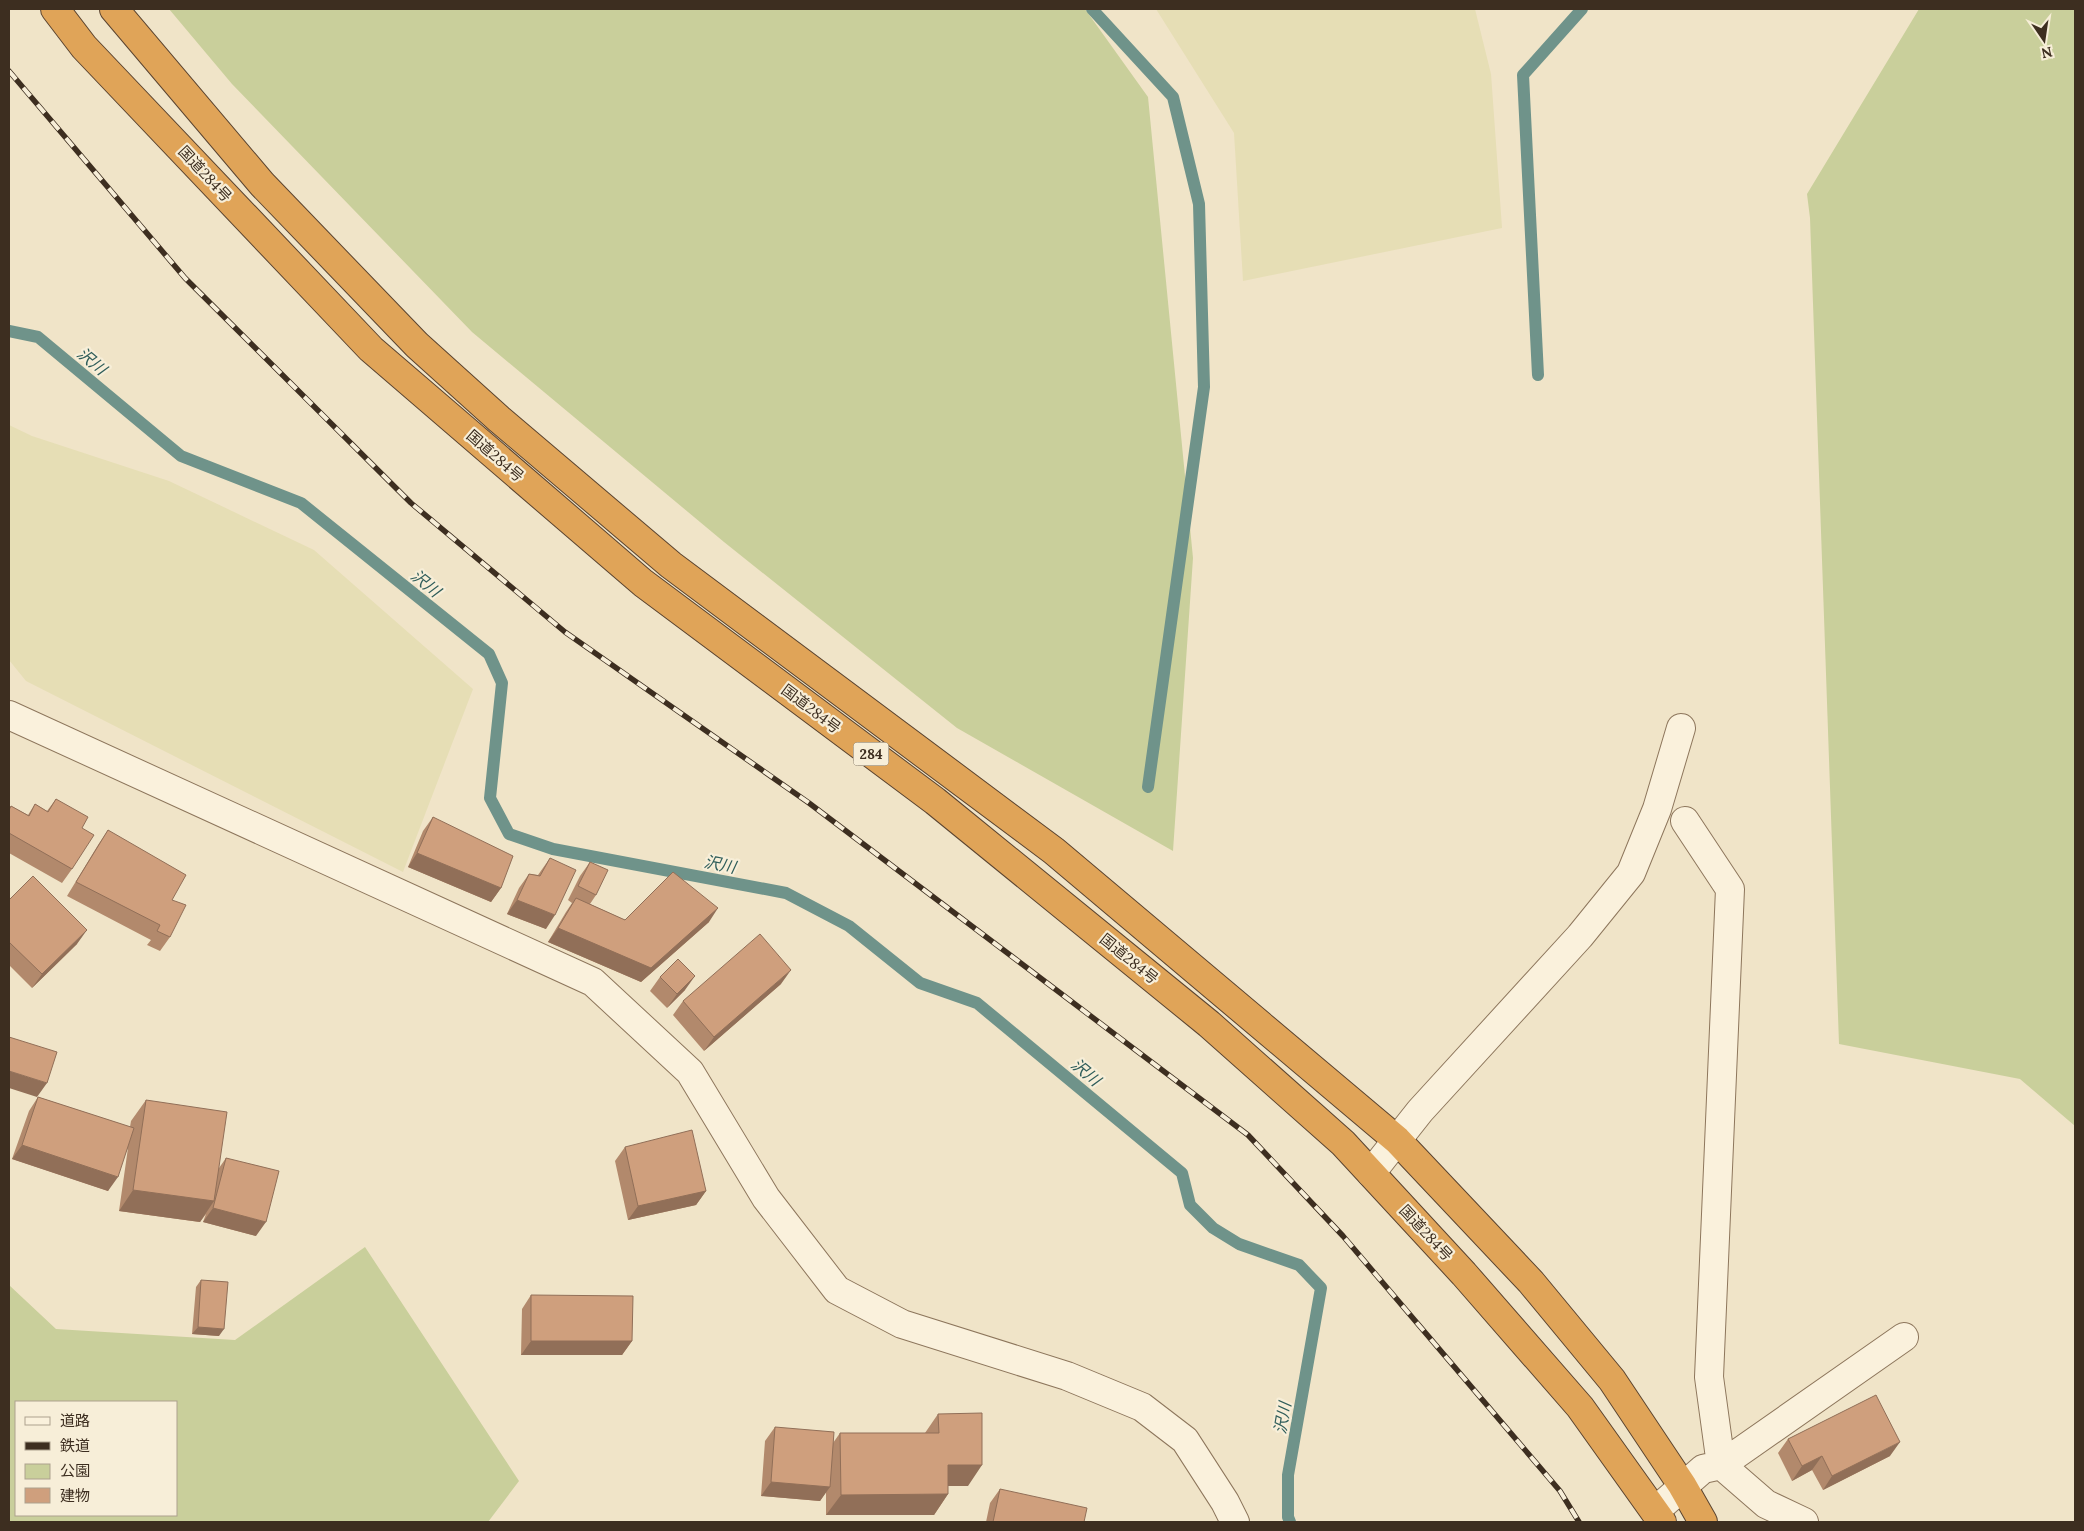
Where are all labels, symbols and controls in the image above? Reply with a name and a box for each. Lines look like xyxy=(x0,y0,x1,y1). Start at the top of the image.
north arrow xyxy=(2019,15,2069,65)
text: N xyxy=(2039,43,2054,63)
street label: 国道284号 xyxy=(175,142,236,206)
water label: 沢川 xyxy=(73,343,112,380)
street label: 国道284号 xyxy=(463,426,528,486)
water label: 沢川 xyxy=(407,565,446,602)
street label: 国道284号 xyxy=(778,680,845,737)
road number: 284 xyxy=(854,742,888,766)
water label: 沢川 xyxy=(702,851,740,877)
street label: 国道284号 xyxy=(1096,929,1162,988)
water label: 沢川 xyxy=(1067,1054,1106,1091)
street label: 国道284号 xyxy=(1396,1201,1457,1265)
water label: 沢川 xyxy=(1269,1399,1295,1436)
legend xyxy=(15,1401,178,1516)
text: 道路 xyxy=(60,1411,90,1430)
text: 鉄道 xyxy=(60,1436,90,1455)
text: 公園 xyxy=(60,1461,90,1480)
text: 建物 xyxy=(60,1486,90,1505)

